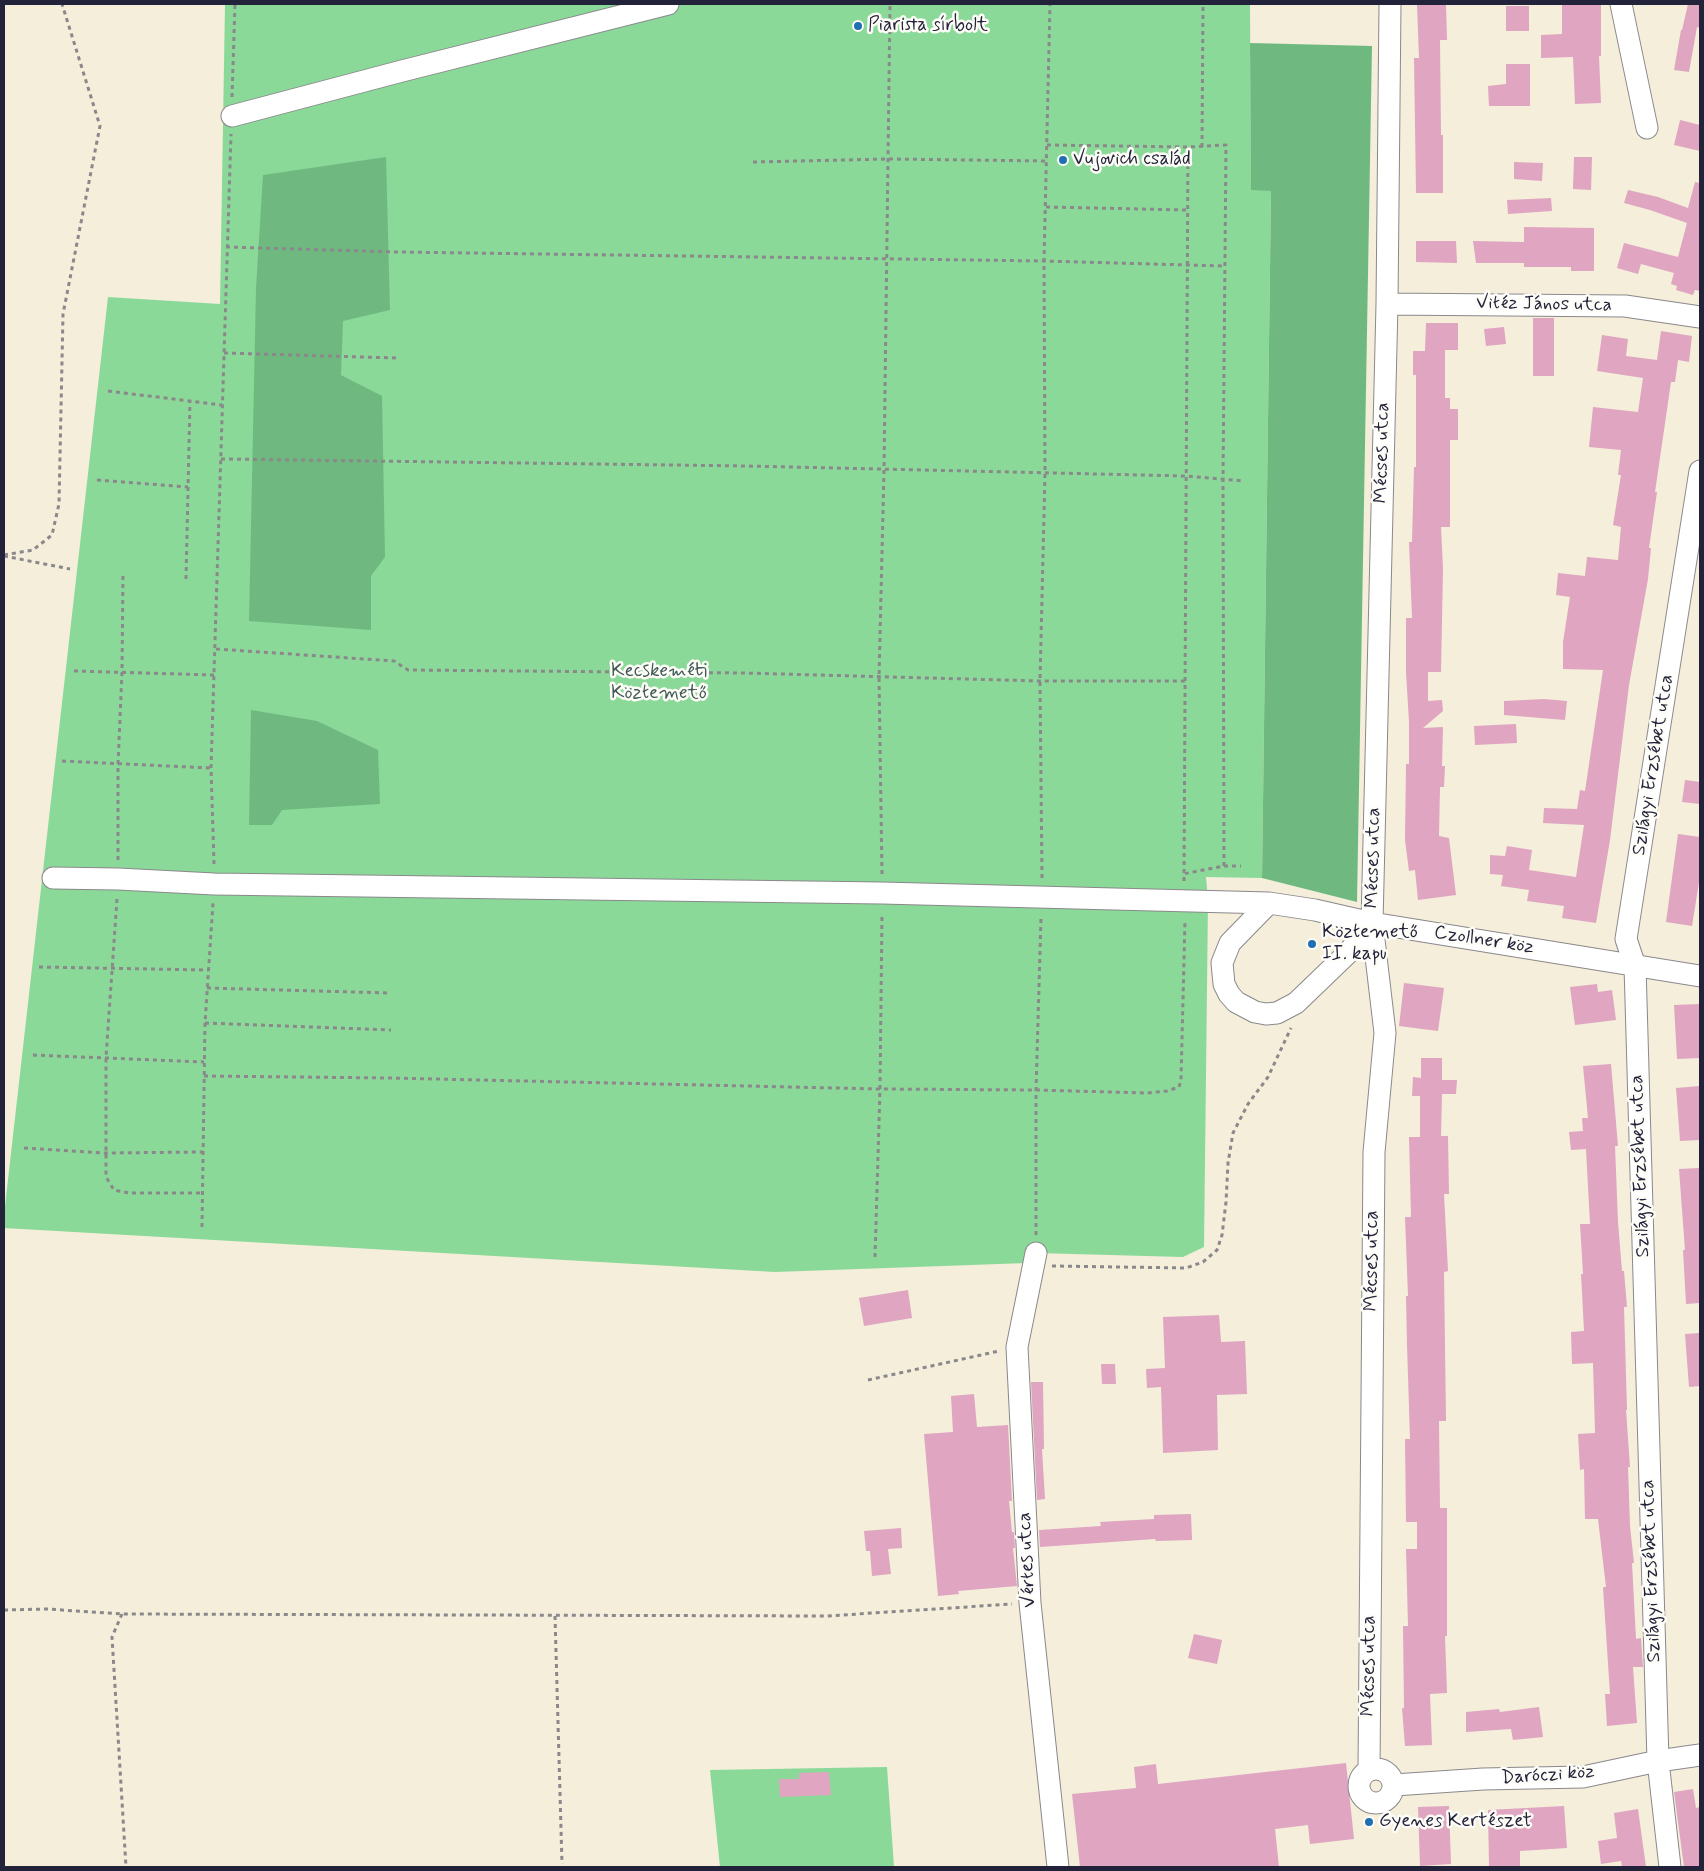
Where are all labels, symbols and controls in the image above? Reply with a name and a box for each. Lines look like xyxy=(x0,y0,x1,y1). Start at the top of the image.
place label: Piarista sírbolt xyxy=(868,15,988,37)
marker: Piarista sírbolt xyxy=(852,20,864,32)
place label: Vujovich család xyxy=(1073,149,1191,171)
marker: Vujovich család xyxy=(1057,154,1069,166)
street label: Vitéz János utca xyxy=(1476,292,1612,318)
street label: Mécses utca xyxy=(1371,402,1395,504)
park label: Kecskeméti Köztemető xyxy=(611,661,707,705)
street label: Szilágyi Erzsébet utca xyxy=(1628,673,1680,857)
street label: Mécses utca xyxy=(1362,807,1386,909)
place label: Köztemető II. kapu xyxy=(1322,922,1418,966)
street label: Czollner köz xyxy=(1432,922,1536,960)
marker: Köztemető II. kapu xyxy=(1306,938,1318,950)
street label: Szilágyi Erzsébet utca xyxy=(1626,1074,1656,1258)
street label: Mécses utca xyxy=(1362,1210,1384,1312)
street label: Szilágyi Erzsébet utca xyxy=(1637,1479,1667,1663)
street label: Vértes utca xyxy=(1014,1512,1042,1608)
street label: Mécses utca xyxy=(1359,1615,1381,1717)
street label: Daróczi köz xyxy=(1501,1761,1595,1791)
place label: Gyenes Kertészet xyxy=(1379,1811,1532,1833)
marker: Gyenes Kertészet xyxy=(1363,1816,1375,1828)

